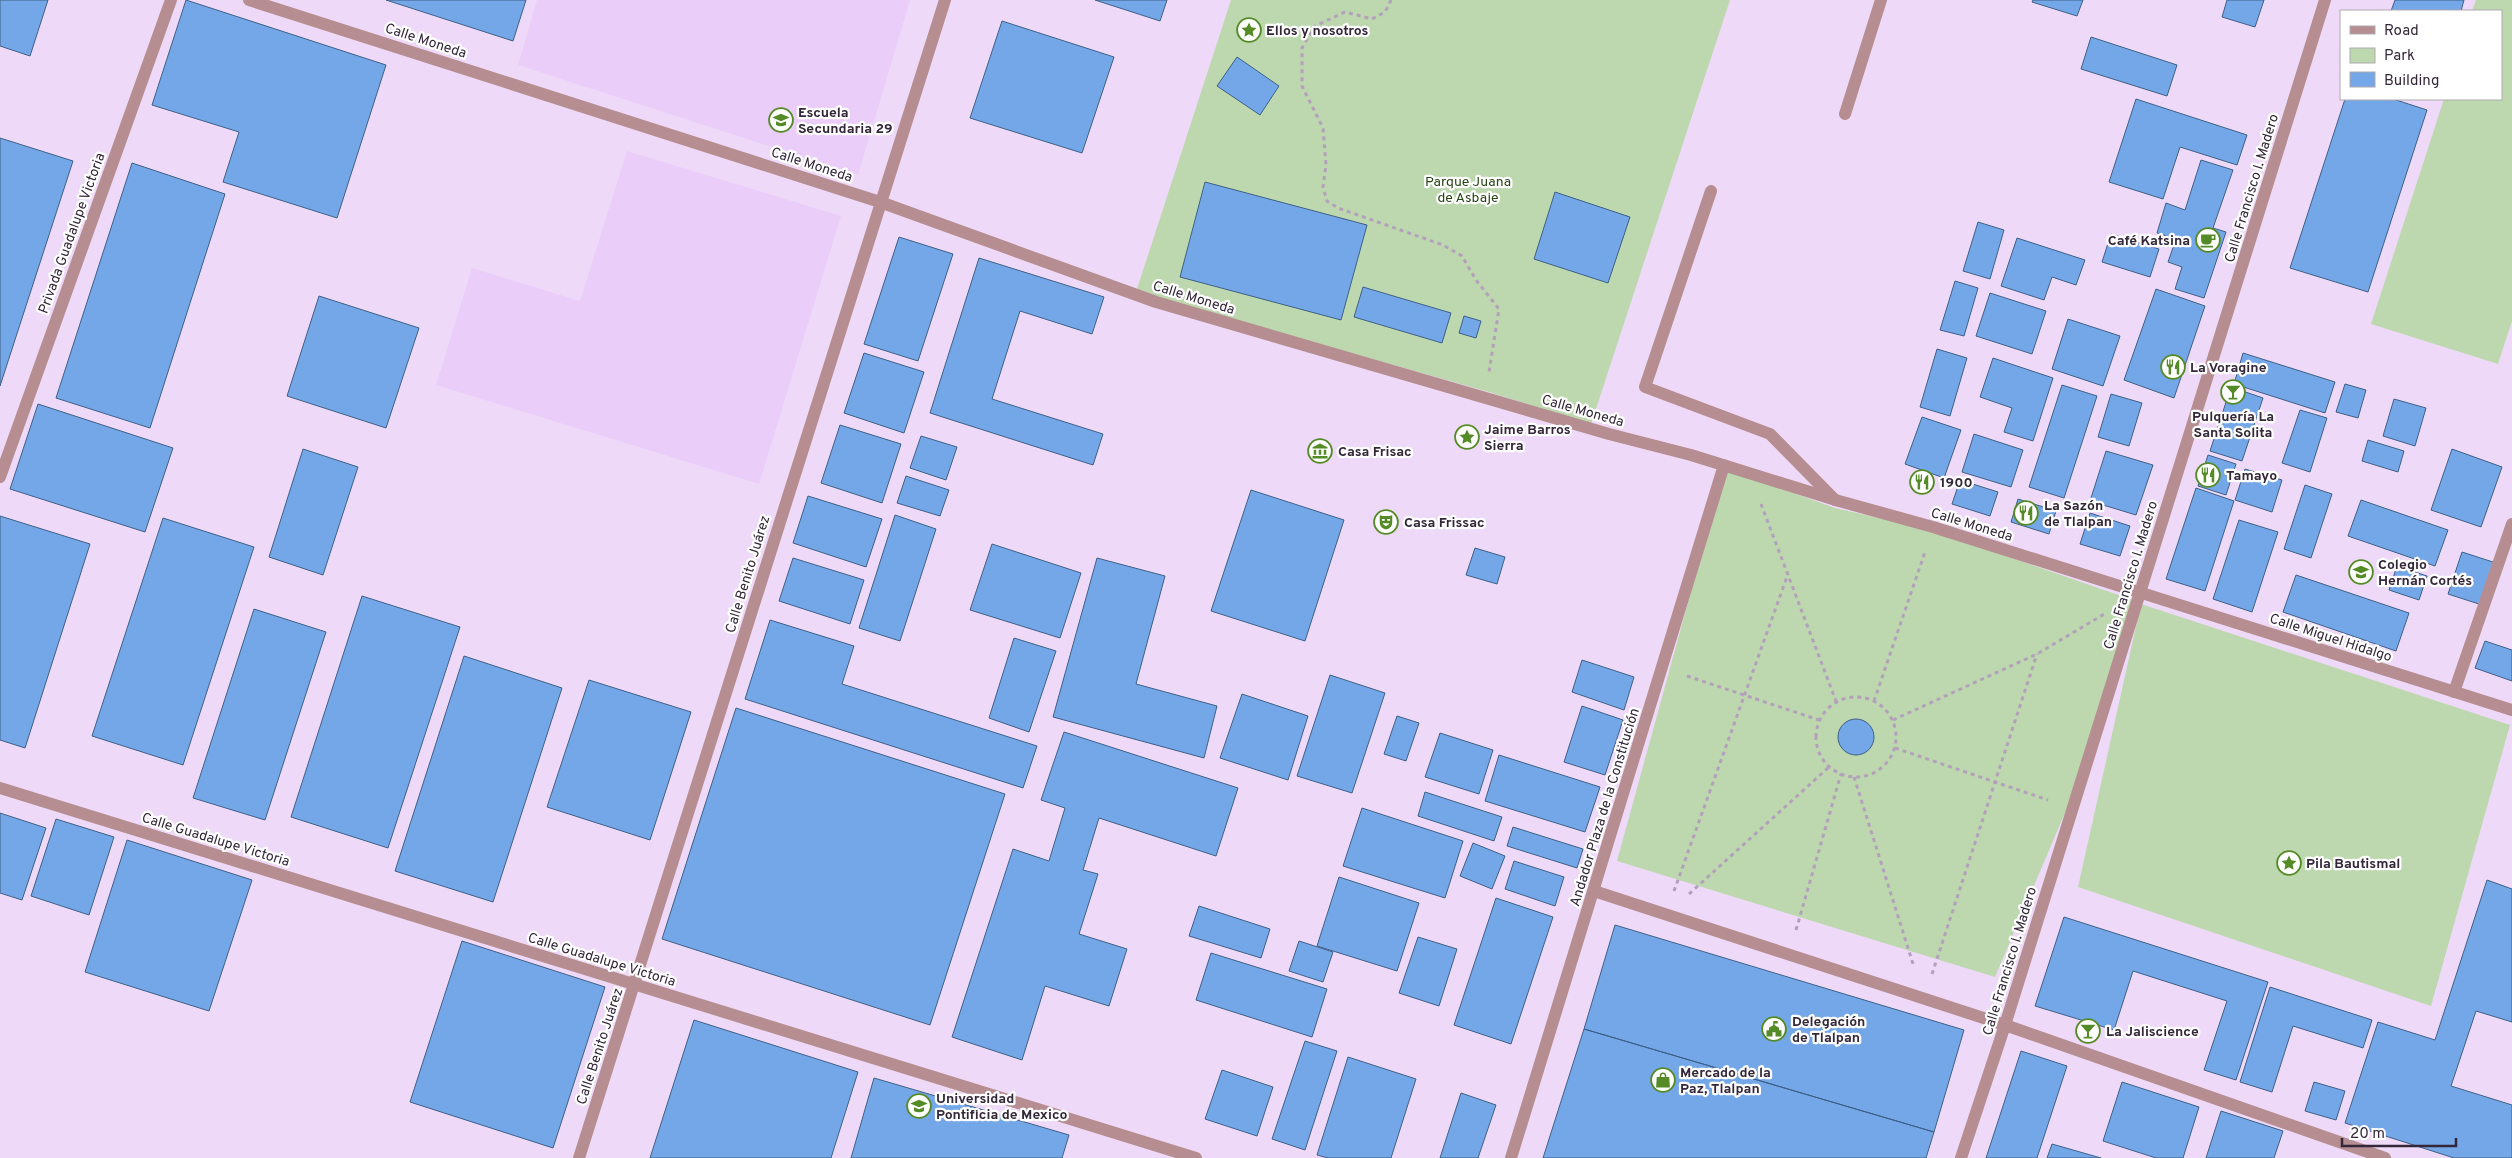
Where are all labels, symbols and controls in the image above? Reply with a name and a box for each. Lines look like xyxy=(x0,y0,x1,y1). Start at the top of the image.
legend xyxy=(2340,10,2502,100)
place icon: Ellos y nosotros xyxy=(1236,17,1262,43)
street label: Calle Moneda xyxy=(383,20,468,63)
text: Road xyxy=(2384,22,2419,41)
place label: Ellos y nosotros xyxy=(1266,23,1368,40)
text: Park xyxy=(2384,47,2415,66)
text: Building xyxy=(2384,72,2439,91)
place label: Escuela Secundaria 29 xyxy=(798,105,893,138)
school or university icon: Escuela Secundaria 29 xyxy=(768,107,794,133)
street label: Calle Francisco I. Madero xyxy=(2222,112,2283,265)
street label: Calle Moneda xyxy=(769,144,854,187)
street label: Privada Guadalupe Victoria xyxy=(35,151,109,316)
park label: Parque Juana de Asbaje xyxy=(1425,174,1511,207)
cafe icon: Café Katsina xyxy=(2195,227,2221,253)
place label: Café Katsina xyxy=(2108,233,2190,250)
street label: Calle Moneda xyxy=(1151,278,1237,319)
restaurant icon: La Voragine xyxy=(2160,354,2186,380)
place label: La Voragine xyxy=(2190,360,2267,377)
bar icon: Pulquería La Santa Solita xyxy=(2220,379,2246,405)
street label: Calle Moneda xyxy=(1540,392,1626,431)
place label: Pulquería La Santa Solita xyxy=(2192,409,2274,442)
place label: Jaime Barros Sierra xyxy=(1484,422,1571,455)
place icon: Jaime Barros Sierra xyxy=(1454,424,1480,450)
museum icon: Casa Frisac xyxy=(1307,438,1333,464)
place label: Casa Frisac xyxy=(1338,444,1412,461)
restaurant icon: Tamayo xyxy=(2195,462,2221,488)
place label: Tamayo xyxy=(2226,468,2277,485)
restaurant icon: 1900 xyxy=(1909,469,1935,495)
place label: 1900 xyxy=(1940,475,1973,492)
place label: La Sazón de Tlalpan xyxy=(2044,498,2112,531)
street label: Calle Francisco I. Madero xyxy=(2101,499,2162,652)
restaurant icon: La Sazón de Tlalpan xyxy=(2013,500,2039,526)
street label: Calle Moneda xyxy=(1929,505,2015,546)
theatre icon: Casa Frissac xyxy=(1373,509,1399,535)
street label: Calle Benito Juárez xyxy=(723,514,774,635)
place label: Casa Frissac xyxy=(1404,515,1485,532)
place label: Colegio Hernán Cortés xyxy=(2378,557,2472,590)
school or university icon: Colegio Hernán Cortés xyxy=(2348,559,2374,585)
street label: Calle Miguel Hidalgo xyxy=(2267,611,2394,666)
street label: Andador Plaza de la Constitución xyxy=(1567,706,1644,909)
street label: Calle Guadalupe Victoria xyxy=(140,810,292,871)
place icon: Pila Bautismal xyxy=(2276,850,2302,876)
place label: Pila Bautismal xyxy=(2306,856,2400,873)
street label: Calle Francisco I. Madero xyxy=(1980,885,2041,1038)
street label: Calle Guadalupe Victoria xyxy=(526,930,678,991)
street label: Calle Benito Juárez xyxy=(574,986,627,1107)
place label: Delegación de Tlalpan xyxy=(1792,1014,1865,1047)
public building icon: Delegación de Tlalpan xyxy=(1761,1016,1787,1042)
bar icon: La Jaliscience xyxy=(2075,1018,2101,1044)
place label: La Jaliscience xyxy=(2106,1024,2199,1041)
place label: Mercado de la Paz, Tlalpan xyxy=(1680,1065,1771,1098)
shop icon: Mercado de la Paz, Tlalpan xyxy=(1650,1067,1676,1093)
place label: Universidad Pontificia de Mexico xyxy=(936,1091,1067,1124)
school or university icon: Universidad Pontificia de Mexico xyxy=(906,1093,932,1119)
scale bar xyxy=(2342,1116,2456,1148)
text: 20 m xyxy=(2350,1125,2385,1144)

